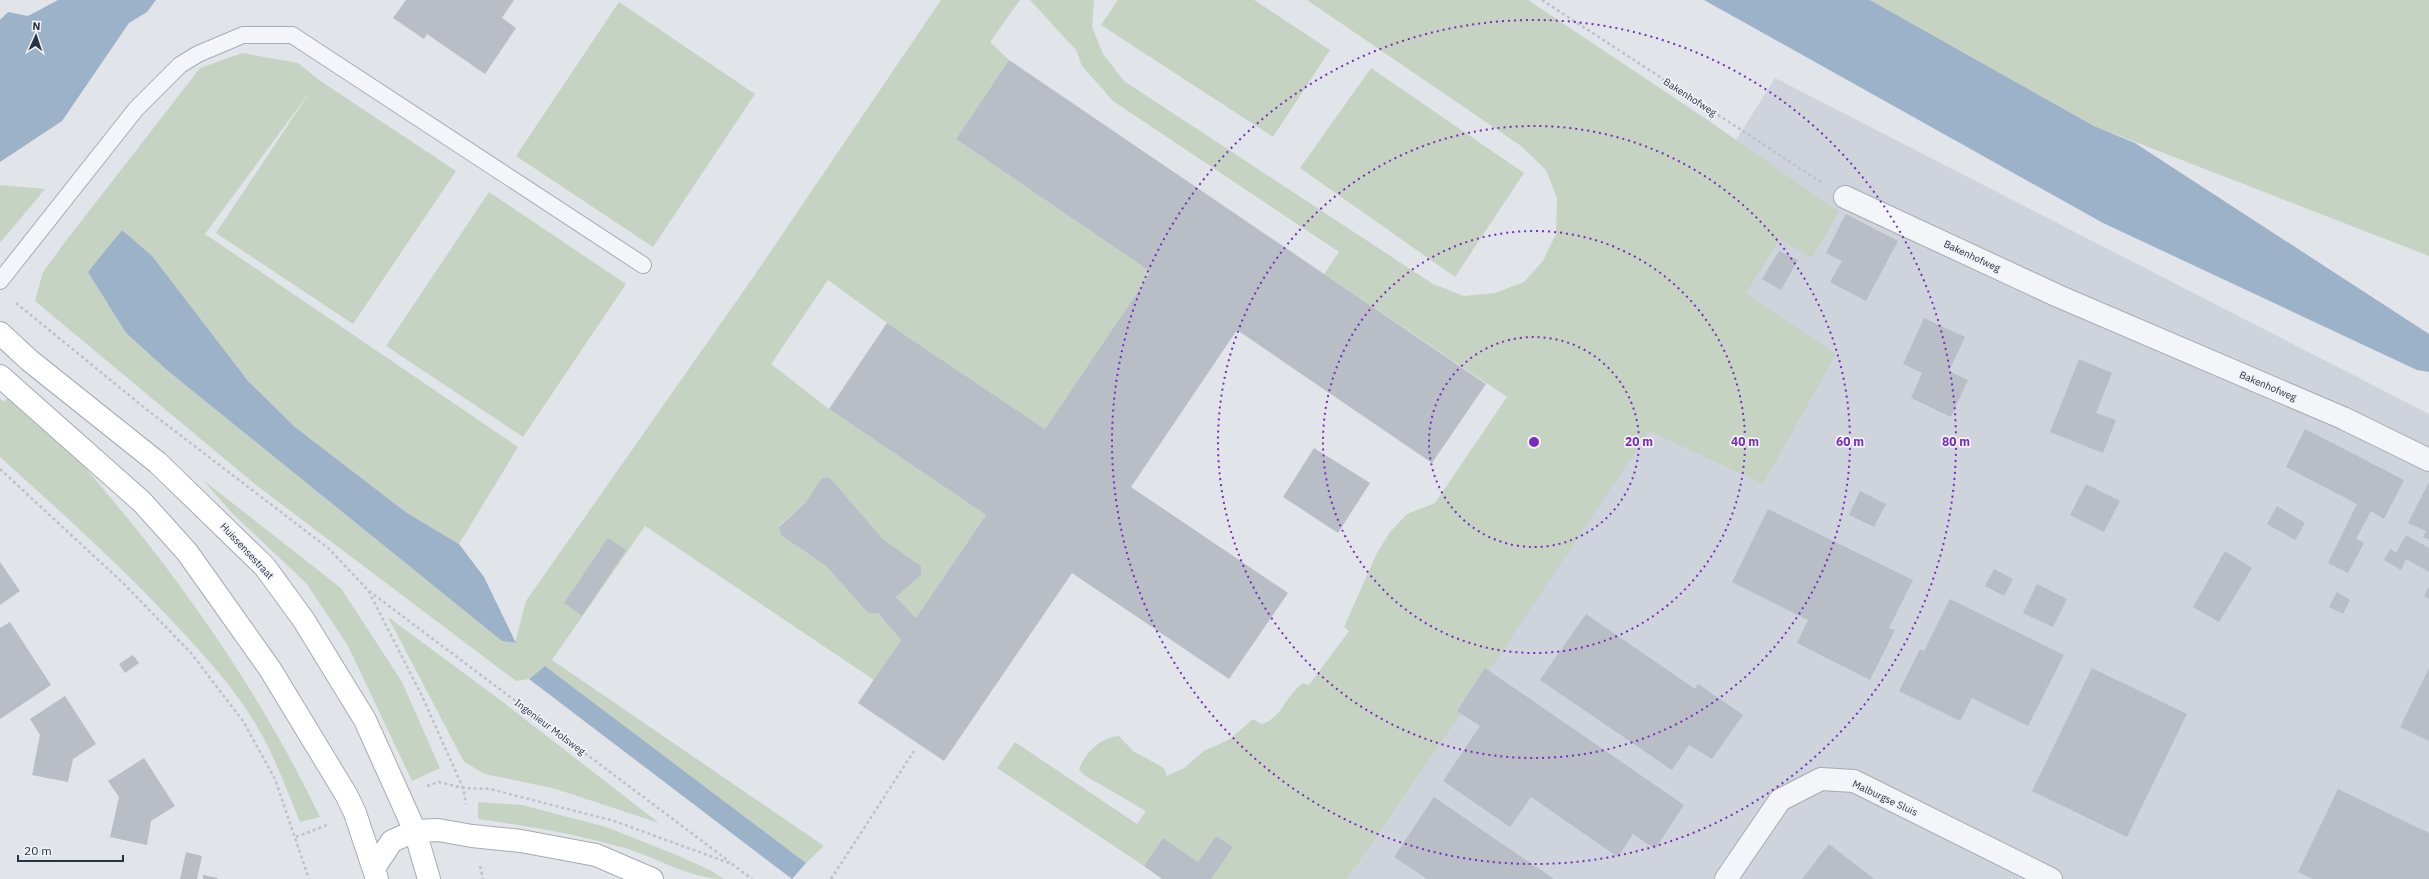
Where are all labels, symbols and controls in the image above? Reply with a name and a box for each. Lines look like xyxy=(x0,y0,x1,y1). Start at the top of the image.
north arrow xyxy=(16,16,56,56)
text: N xyxy=(32,19,41,33)
street label: Bakenhofweg xyxy=(1661,75,1720,119)
street label: Bakenhofweg xyxy=(1942,237,2003,275)
street label: Bakenhofweg xyxy=(2237,368,2299,404)
text: 20 m xyxy=(1625,434,1653,449)
text: 40 m xyxy=(1731,434,1759,449)
text: 60 m xyxy=(1836,434,1864,449)
text: 80 m xyxy=(1942,434,1970,449)
centre of rings xyxy=(1527,435,1541,449)
street label: Huissensestraat xyxy=(217,520,277,582)
street label: Ingenieur Molsweg xyxy=(512,696,589,758)
street label: Malburgse Sluis xyxy=(1850,777,1920,819)
scale bar xyxy=(18,837,123,863)
text: 20 m xyxy=(24,843,52,858)

